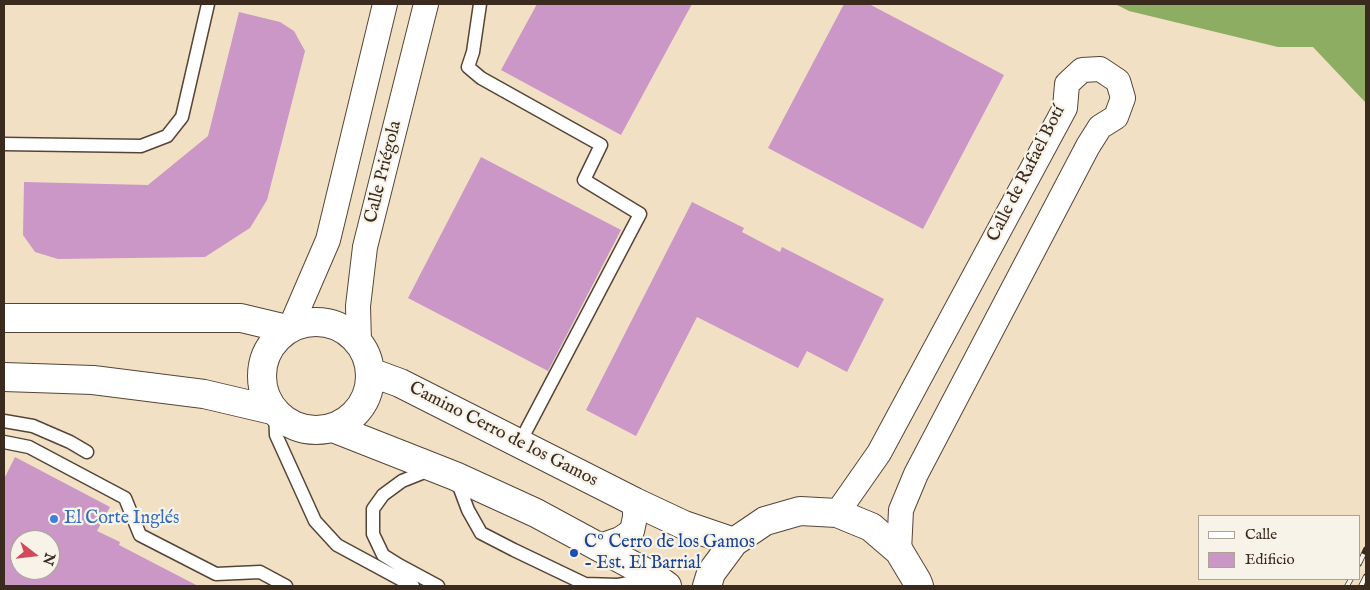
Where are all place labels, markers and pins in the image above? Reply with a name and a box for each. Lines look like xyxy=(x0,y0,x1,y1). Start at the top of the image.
place label: El Corte Inglés xyxy=(64,508,179,530)
marker: El Corte Inglés xyxy=(48,513,60,525)
place label: Cº Cerro de los Gamos - Est. El Barrial xyxy=(584,532,755,574)
marker: Cº Cerro de los Gamos - Est. El Barrial xyxy=(568,547,580,559)

